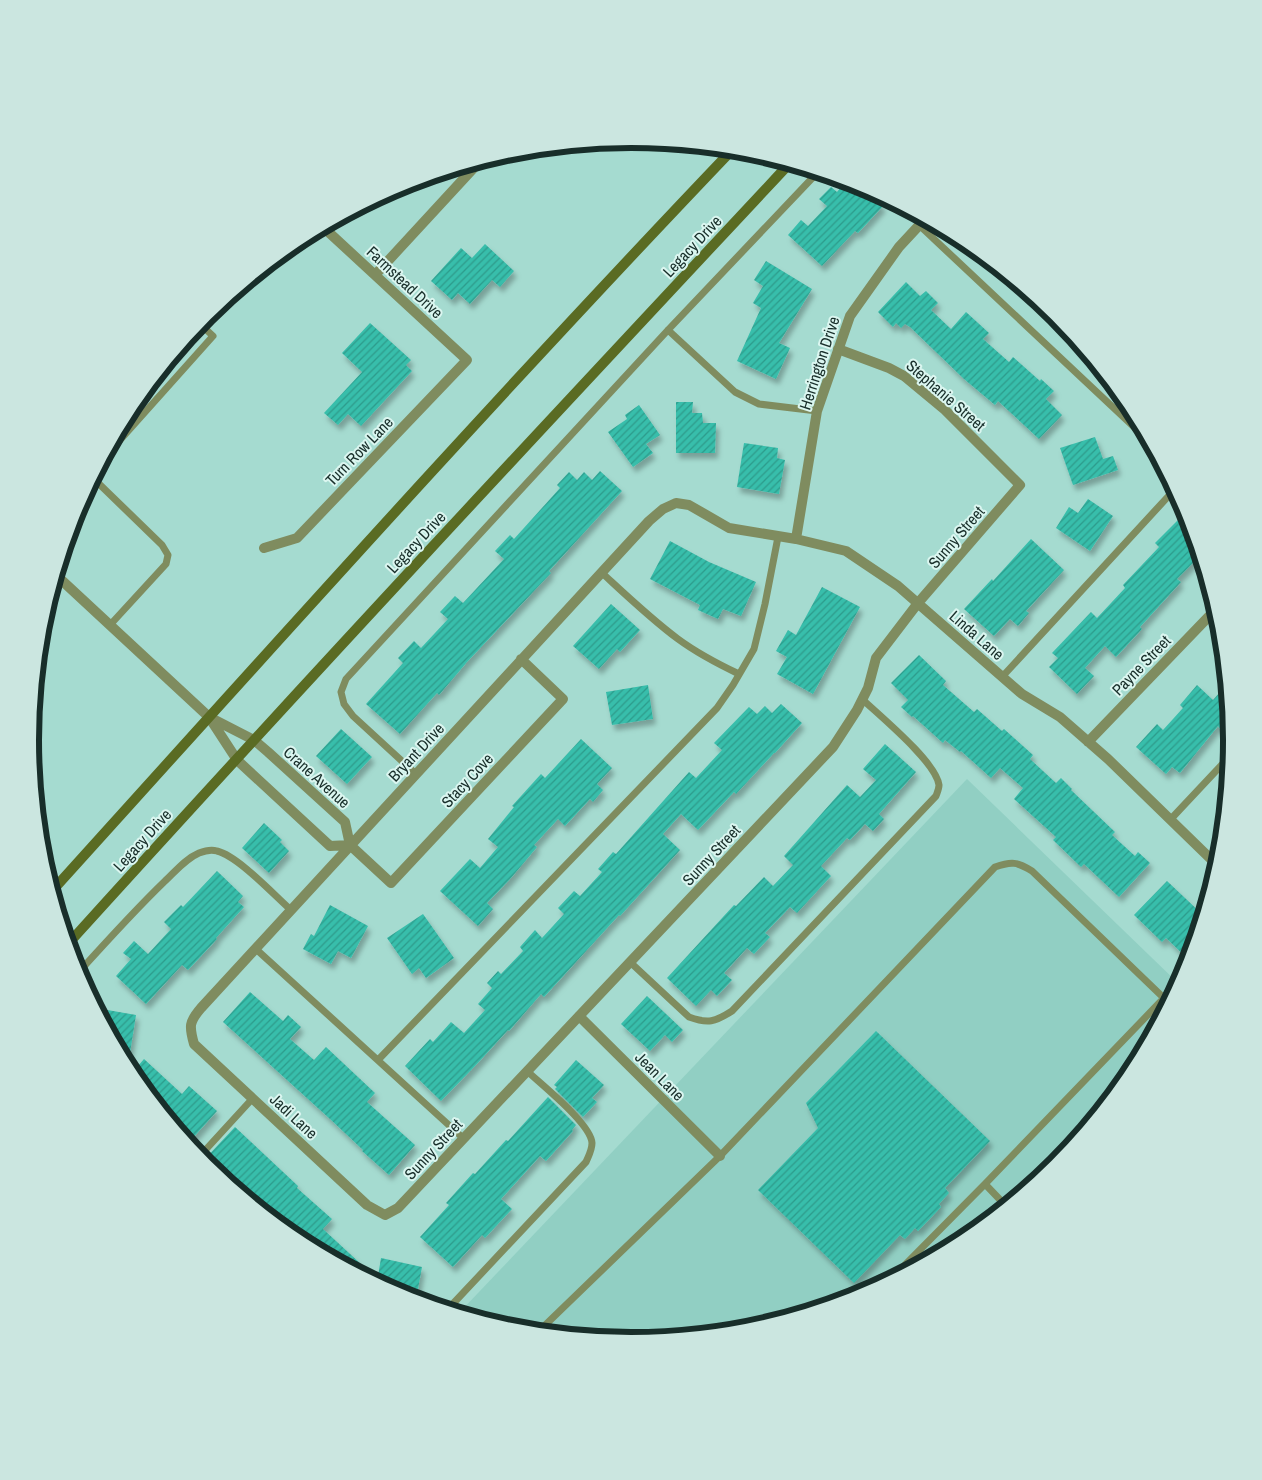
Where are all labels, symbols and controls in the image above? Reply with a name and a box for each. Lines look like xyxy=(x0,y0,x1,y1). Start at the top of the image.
street label: Legacy Drive xyxy=(658,210,726,282)
street label: Farmstead Drive xyxy=(362,241,448,323)
street label: Herrington Drive xyxy=(794,313,844,413)
street label: Stephanie Street xyxy=(902,354,991,436)
street label: Turn Row Lane xyxy=(320,411,398,491)
street label: Sunny Street xyxy=(923,501,989,573)
street label: Legacy Drive xyxy=(382,506,450,578)
street label: Linda Lane xyxy=(945,605,1009,665)
street label: Payne Street xyxy=(1107,630,1176,700)
street label: Bryant Drive xyxy=(383,718,449,786)
street label: Crane Avenue xyxy=(279,741,355,813)
street label: Stacy Cove xyxy=(436,748,498,812)
street label: Legacy Drive xyxy=(108,804,176,876)
street label: Sunny Street xyxy=(677,820,745,890)
street label: Jean Lane xyxy=(631,1047,689,1105)
street label: Jadi Lane xyxy=(265,1088,323,1144)
street label: Sunny Street xyxy=(399,1114,467,1184)

